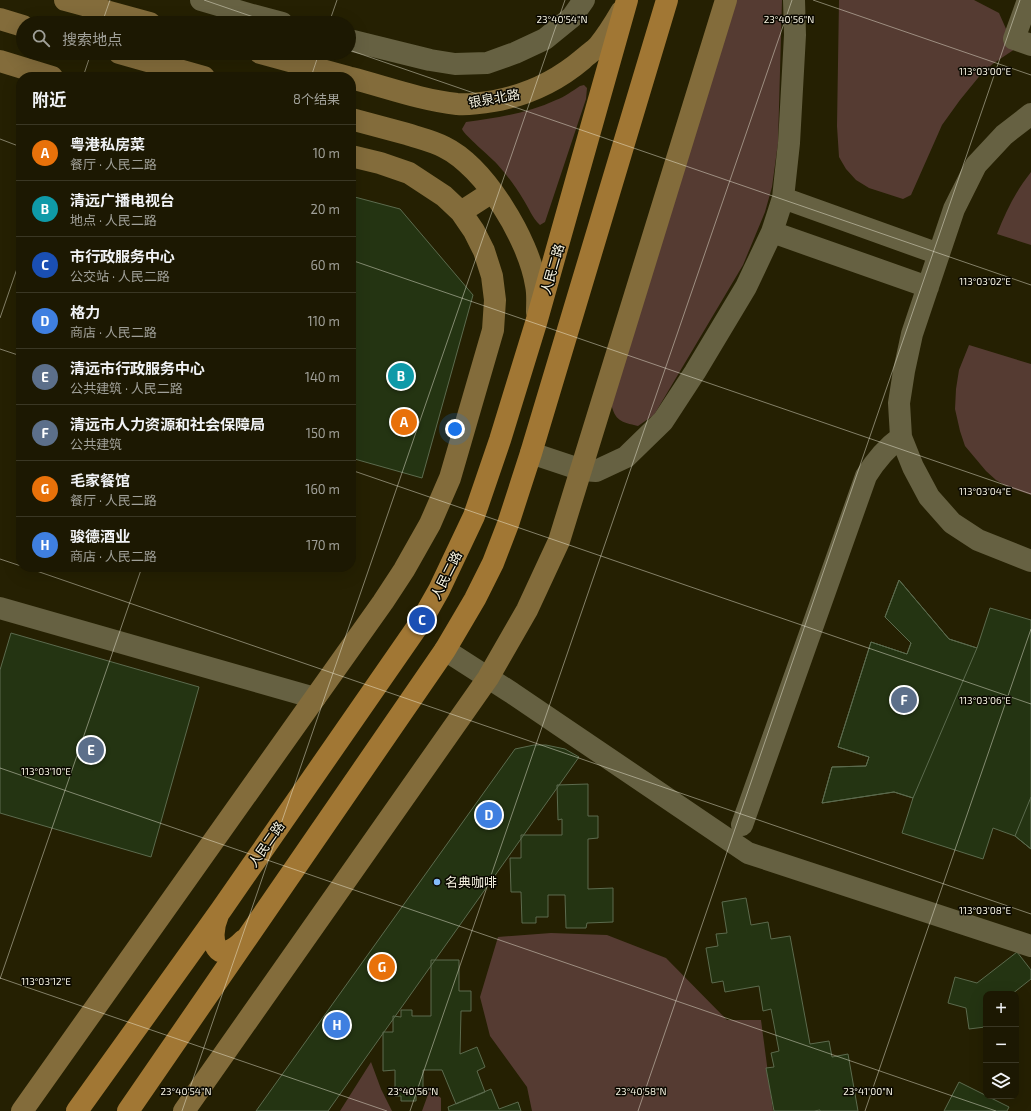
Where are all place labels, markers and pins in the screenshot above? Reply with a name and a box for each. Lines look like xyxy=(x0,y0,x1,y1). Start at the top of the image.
pin: B xyxy=(388,361,414,391)
pin: A xyxy=(391,407,417,437)
pin: C xyxy=(409,605,435,635)
pin: F xyxy=(891,685,917,715)
pin: E xyxy=(78,735,104,765)
pin: D xyxy=(476,800,502,830)
place label: 名典咖啡 xyxy=(445,874,497,890)
marker: 名典咖啡 xyxy=(432,877,442,887)
pin: G xyxy=(369,952,395,982)
pin: H xyxy=(324,1010,350,1040)

